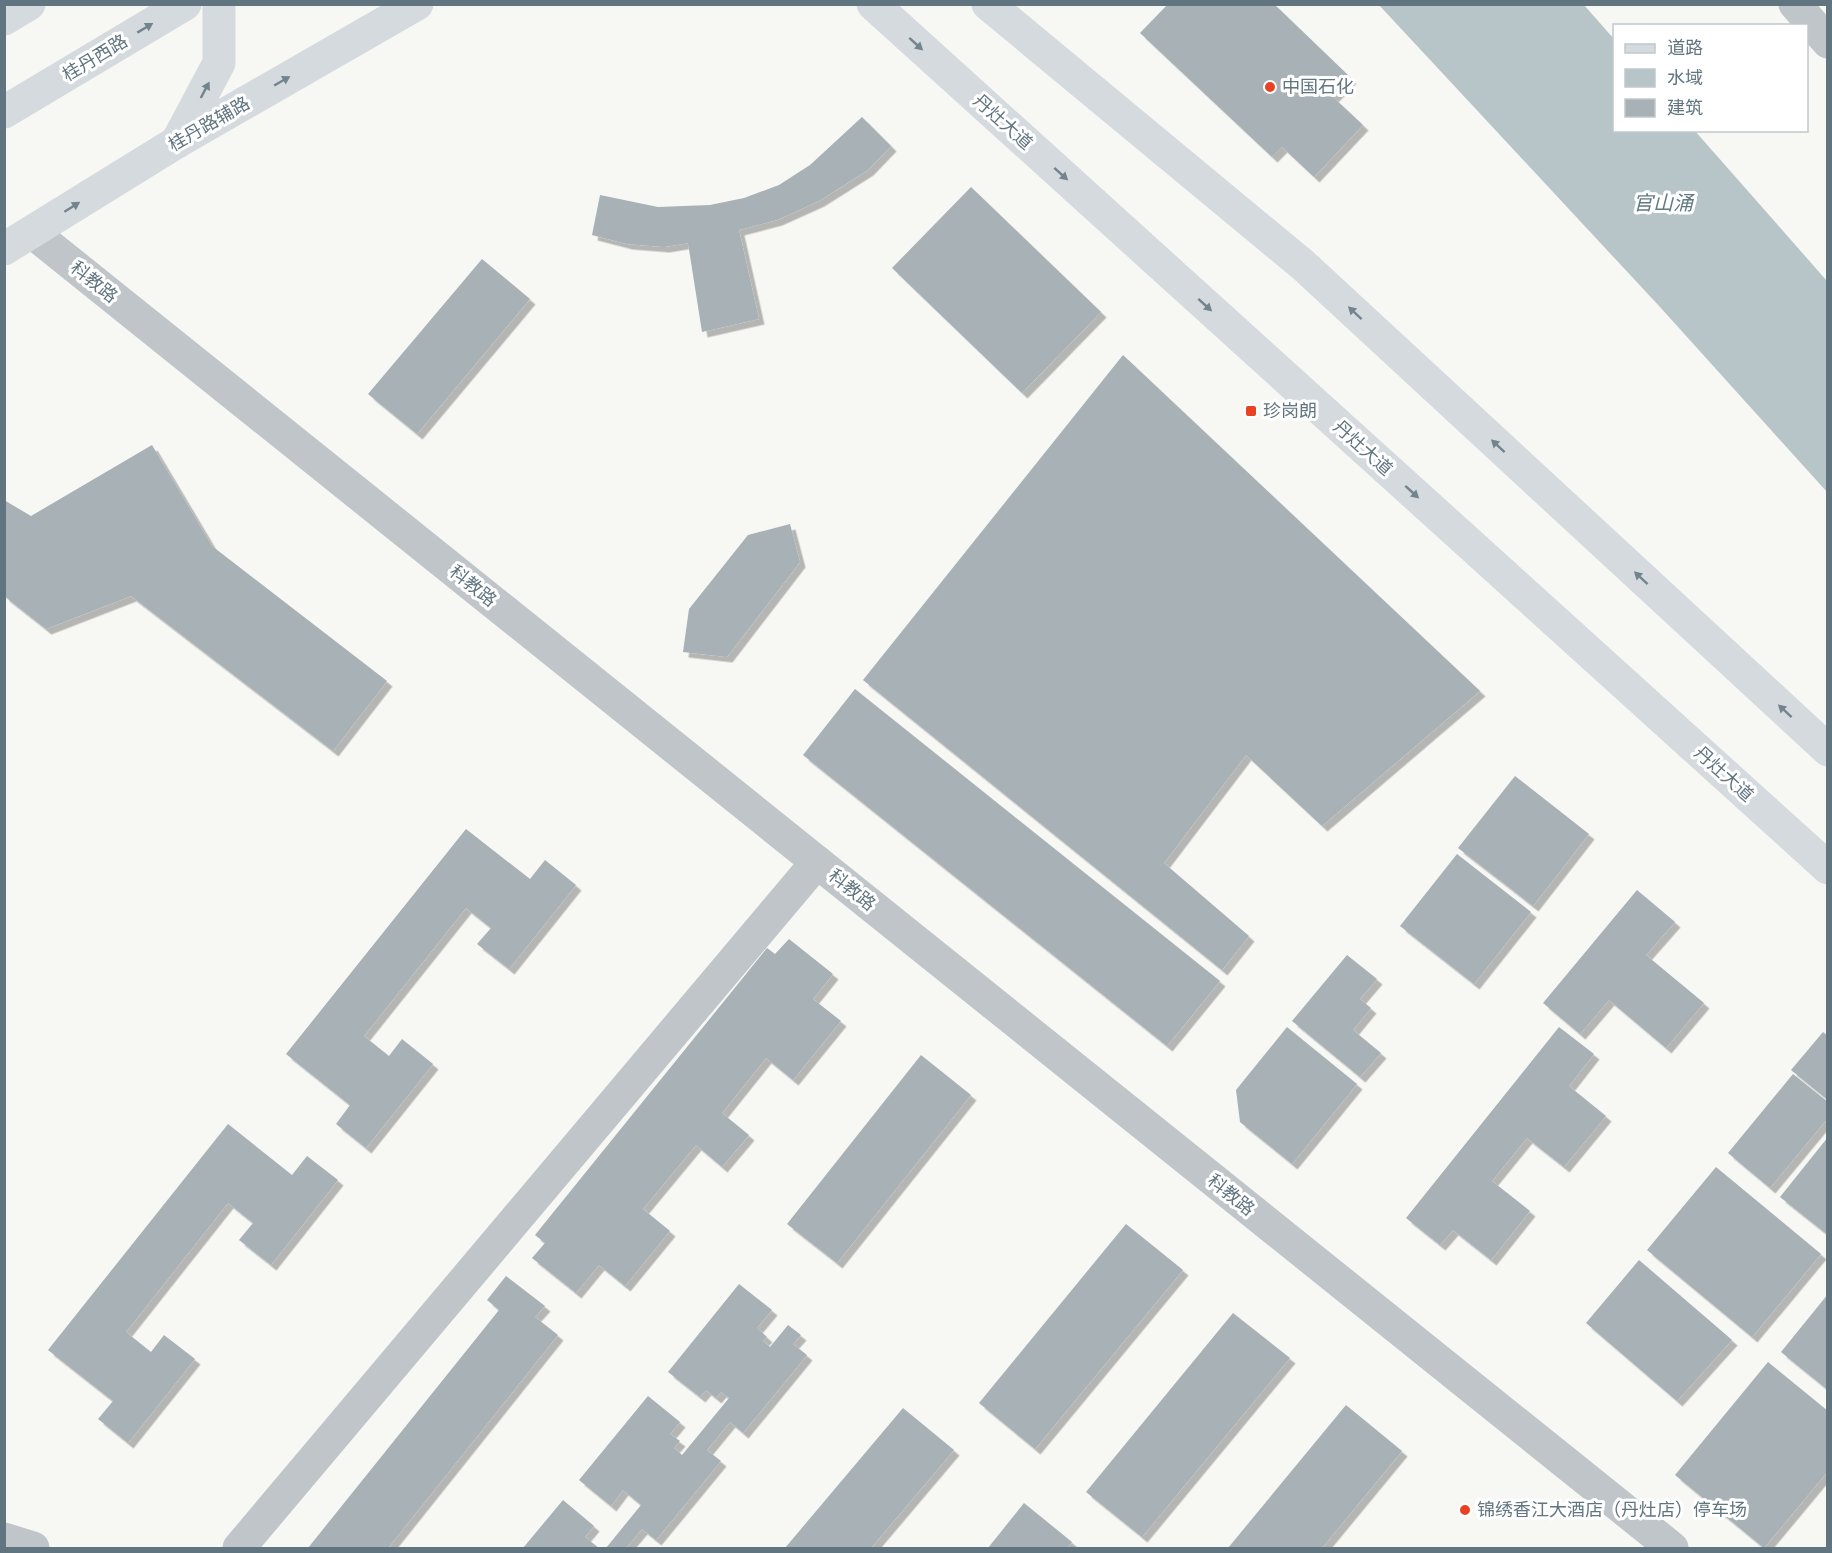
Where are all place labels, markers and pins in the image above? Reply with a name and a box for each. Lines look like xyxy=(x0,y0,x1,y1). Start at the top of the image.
place label: 中国石化 xyxy=(1282,75,1354,98)
marker: 中国石化 xyxy=(1263,80,1277,94)
place label: 珍岗朗 xyxy=(1263,399,1317,422)
marker: 珍岗朗 xyxy=(1244,404,1258,418)
place label: 锦绣香江大酒店（丹灶店）停车场 xyxy=(1477,1498,1747,1521)
marker: 锦绣香江大酒店（丹灶店）停车场 xyxy=(1458,1503,1472,1517)

